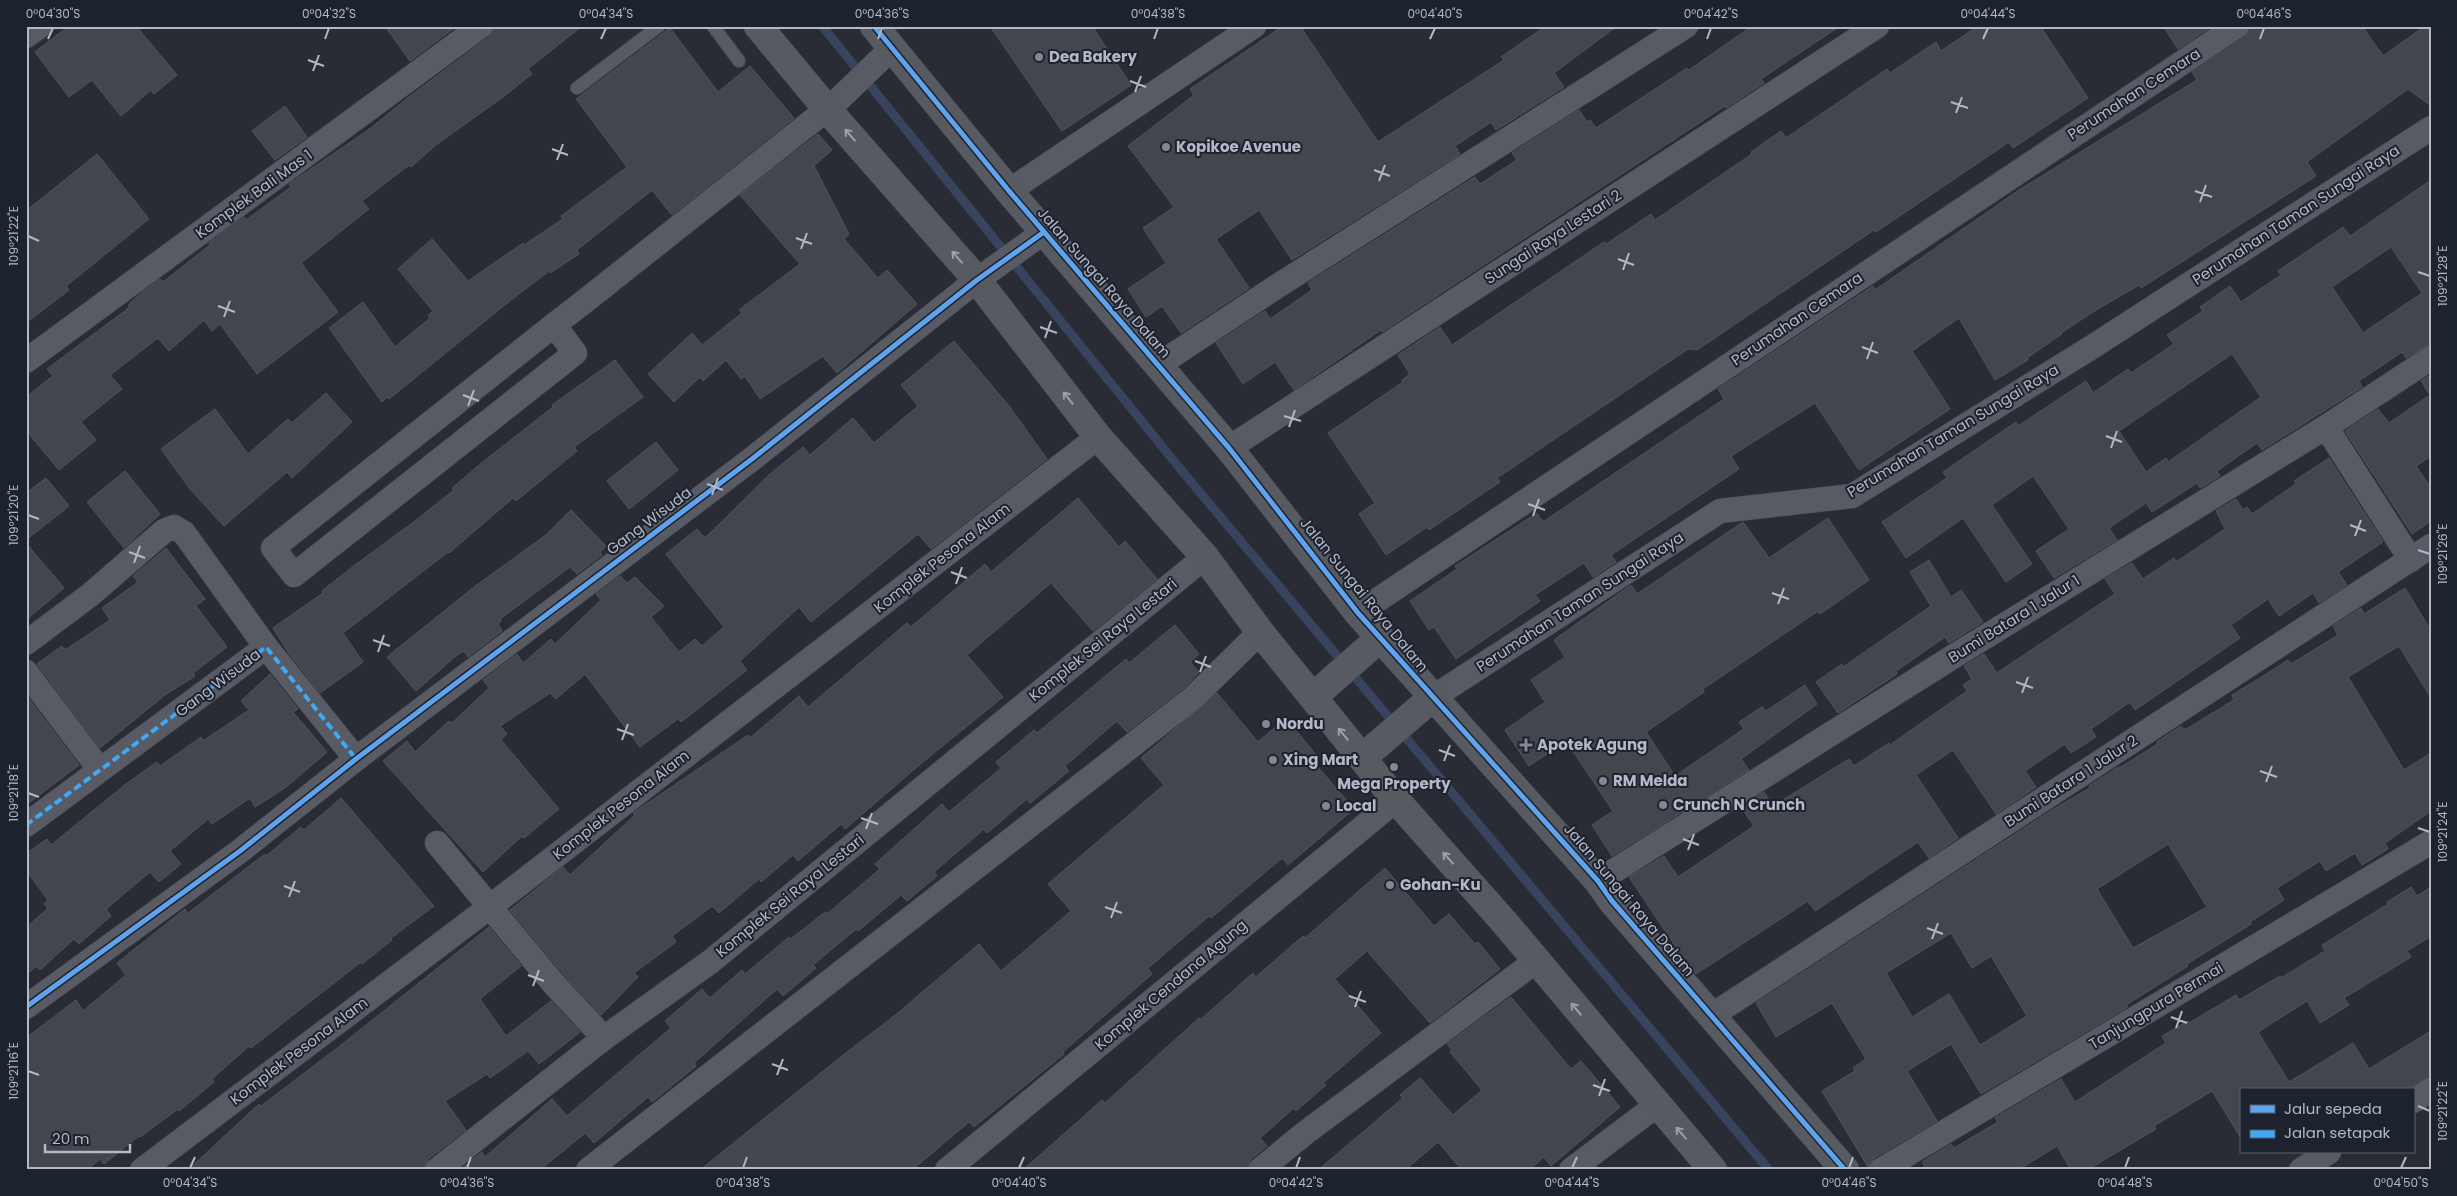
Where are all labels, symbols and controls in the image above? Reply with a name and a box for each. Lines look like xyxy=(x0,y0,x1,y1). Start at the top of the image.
text: 0°04'30"S xyxy=(26,5,80,22)
text: 0°04'32"S xyxy=(302,5,356,22)
text: 0°04'34"S xyxy=(579,5,633,22)
text: 0°04'36"S xyxy=(855,5,909,22)
text: 0°04'38"S xyxy=(1131,5,1185,22)
text: 0°04'40"S xyxy=(1407,5,1463,22)
text: 0°04'42"S xyxy=(1684,5,1738,22)
text: 0°04'44"S xyxy=(1960,5,2016,22)
text: 0°04'46"S xyxy=(2236,5,2292,22)
street label: Perumahan Cemara xyxy=(2063,43,2204,144)
place label: Dea Bakery xyxy=(1049,46,1138,67)
marker: Dea Bakery xyxy=(1033,51,1045,63)
one-way arrow xyxy=(844,128,855,141)
place label: Kopikoe Avenue xyxy=(1176,136,1301,157)
street label: Perumahan Taman Sungai Raya xyxy=(2188,139,2404,290)
marker: Kopikoe Avenue xyxy=(1160,141,1172,153)
street label: Komplek Bali Mas 1 xyxy=(191,144,316,243)
street label: Sungai Raya Lestari 2 xyxy=(1480,184,1625,289)
street label: Jalan Sungai Raya Dalam xyxy=(1033,203,1176,363)
text: 109°21'22"E xyxy=(5,206,22,266)
text: 109°21'28"E xyxy=(2434,246,2451,306)
one-way arrow xyxy=(951,251,962,264)
street label: Perumahan Cemara xyxy=(1727,267,1867,370)
street label: Perumahan Taman Sungai Raya xyxy=(1843,359,2062,502)
one-way arrow xyxy=(1063,392,1074,405)
street label: Gang Wisuda xyxy=(602,482,696,560)
text: 109°21'20"E xyxy=(5,485,22,545)
street label: Komplek Pesona Alam xyxy=(869,498,1014,617)
street label: Jalan Sungai Raya Dalam xyxy=(1295,513,1433,676)
text: 109°21'26"E xyxy=(2434,524,2451,584)
street label: Perumahan Taman Sungai Raya xyxy=(1472,526,1688,677)
street label: Bumi Batara 1 Jalur 1 xyxy=(1944,570,2083,668)
street label: Komplek Sei Raya Lestari xyxy=(1024,573,1181,706)
street label: Gang Wisuda xyxy=(171,644,265,722)
place label: Nordu xyxy=(1276,713,1324,734)
marker: Nordu xyxy=(1260,718,1272,730)
one-way arrow xyxy=(1338,728,1349,741)
street label: Bumi Batara 1 Jalur 2 xyxy=(2000,730,2141,832)
place label: Apotek Agung xyxy=(1537,734,1647,755)
marker: Apotek Agung xyxy=(1519,738,1533,752)
street label: Komplek Pesona Alam xyxy=(548,745,693,864)
place label: Xing Mart xyxy=(1283,749,1358,770)
marker: Xing Mart xyxy=(1267,754,1279,766)
marker: Mega Property xyxy=(1388,761,1400,773)
text: 109°21'18"E xyxy=(5,764,22,822)
place label: RM Melda xyxy=(1613,770,1688,791)
place label: Mega Property xyxy=(1337,773,1451,794)
marker: RM Melda xyxy=(1597,775,1609,787)
place label: Crunch N Crunch xyxy=(1673,794,1805,815)
place label: Local xyxy=(1336,795,1376,816)
marker: Crunch N Crunch xyxy=(1657,799,1669,811)
marker: Local xyxy=(1320,800,1332,812)
text: 109°21'24"E xyxy=(2434,802,2451,862)
street label: Jalan Sungai Raya Dalam xyxy=(1559,819,1700,981)
street label: Komplek Sei Raya Lestari xyxy=(711,829,868,962)
one-way arrow xyxy=(1442,852,1454,865)
place label: Gohan-Ku xyxy=(1400,874,1481,895)
marker: Gohan-Ku xyxy=(1384,879,1396,891)
street label: Komplek Cendana Agung xyxy=(1090,915,1251,1055)
street label: Tanjungpura Permai xyxy=(2085,957,2227,1054)
street label: Komplek Pesona Alam xyxy=(226,992,372,1109)
one-way arrow xyxy=(1571,1002,1582,1015)
text: 109°21'16"E xyxy=(5,1042,22,1100)
text: 109°21'22"E xyxy=(2434,1081,2451,1141)
legend xyxy=(2240,1088,2414,1154)
text: Jalur sepeda xyxy=(2284,1098,2382,1119)
scale bar xyxy=(45,1121,130,1153)
text: Jalan setapak xyxy=(2284,1122,2391,1143)
one-way arrow xyxy=(1676,1126,1687,1139)
text: 20 m xyxy=(52,1128,90,1149)
text: 0°04'34"S xyxy=(163,1174,217,1191)
text: 0°04'36"S xyxy=(440,1174,494,1191)
text: 0°04'38"S xyxy=(716,1174,770,1191)
text: 0°04'40"S xyxy=(991,1174,1047,1191)
text: 0°04'42"S xyxy=(1269,1174,1323,1191)
text: 0°04'44"S xyxy=(1544,1174,1600,1191)
text: 0°04'46"S xyxy=(1821,1174,1877,1191)
text: 0°04'48"S xyxy=(2097,1174,2153,1191)
text: 0°04'50"S xyxy=(2373,1174,2429,1191)

